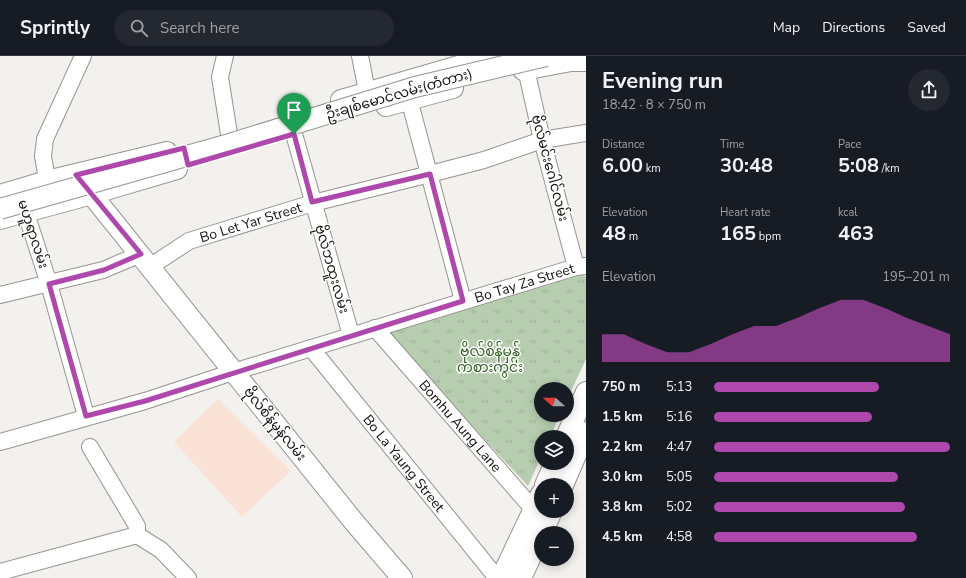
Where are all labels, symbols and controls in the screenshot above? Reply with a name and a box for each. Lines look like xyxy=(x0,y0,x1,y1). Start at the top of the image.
search box xyxy=(114,10,394,46)
text: Sprintly xyxy=(20,15,90,41)
icon: search xyxy=(128,17,150,39)
text: Search here xyxy=(160,18,239,38)
text: Map xyxy=(773,18,800,37)
text: Directions xyxy=(822,18,885,37)
text: Saved xyxy=(907,18,946,37)
street label: ဦးချစ်မောင်လမ်း(တံတား) xyxy=(323,63,475,126)
text: Evening run xyxy=(602,66,723,96)
button: share xyxy=(908,69,950,111)
pin xyxy=(277,93,311,134)
text: 18:42 · 8 × 750 m xyxy=(602,96,706,114)
icon: arrive xyxy=(283,99,305,121)
street label: ဗိုလ်မင်းဂေါင်လမ်း xyxy=(525,112,574,224)
text: Distance xyxy=(602,137,645,152)
text: Time xyxy=(720,137,744,152)
text: Pace xyxy=(838,137,861,152)
text: 6.00 xyxy=(602,152,643,179)
text: 30:48 xyxy=(720,152,773,179)
text: 5:08 xyxy=(838,152,879,179)
text: km xyxy=(643,161,661,176)
text: /km xyxy=(879,161,900,176)
street label: မဟူရာလမ်း xyxy=(11,197,54,271)
street label: Bo Let Yar Street xyxy=(197,197,304,247)
text: Elevation xyxy=(602,205,648,220)
text: Heart rate xyxy=(720,205,770,220)
text: kcal xyxy=(838,205,858,220)
text: 48 xyxy=(602,220,626,247)
text: 165 xyxy=(720,220,756,247)
text: 463 xyxy=(838,220,874,247)
street label: ဗိုလ်ဘထူးလမ်း xyxy=(308,222,355,316)
text: m xyxy=(626,229,638,244)
text: bpm xyxy=(756,229,781,244)
street label: Bo Tay Za Street xyxy=(472,259,577,307)
text: Elevation xyxy=(602,268,656,286)
text: 195–201 m xyxy=(882,268,950,286)
park label: ဗိုလ်စိန်မှန် ကစားကွင်း xyxy=(457,341,523,378)
street label: Bomhu Aung Lane xyxy=(415,376,506,476)
text: 750 m xyxy=(602,378,640,396)
text: 5:13 xyxy=(666,378,692,396)
street label: ဗိုလ်စိန်မှန်လမ်း xyxy=(238,382,312,466)
north arrow xyxy=(534,382,574,422)
map controls xyxy=(534,382,574,566)
text: 1.5 km xyxy=(602,408,643,426)
text: 5:16 xyxy=(666,408,692,426)
street label: Bo La Yaung Street xyxy=(359,410,449,516)
button: layers xyxy=(534,430,574,470)
text: 2.2 km xyxy=(602,438,643,456)
text: 4:47 xyxy=(666,438,692,456)
text: 3.0 km xyxy=(602,468,643,486)
text: 5:05 xyxy=(666,468,692,486)
button: + xyxy=(534,478,574,518)
text: 3.8 km xyxy=(602,498,643,516)
text: 5:02 xyxy=(666,498,692,516)
button: − xyxy=(534,526,574,566)
text: 4.5 km xyxy=(602,528,643,546)
text: 4:58 xyxy=(666,528,692,546)

